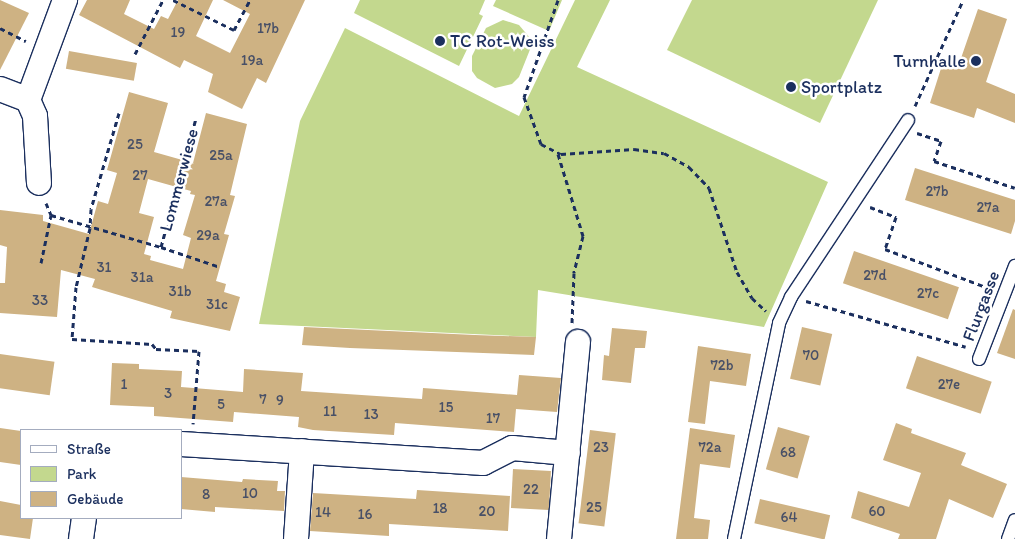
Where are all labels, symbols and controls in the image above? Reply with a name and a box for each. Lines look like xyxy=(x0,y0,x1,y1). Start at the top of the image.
house number: 17b xyxy=(257,20,279,38)
house number: 19 xyxy=(171,24,185,42)
place label: TC Rot-Weiss xyxy=(450,30,554,52)
marker: TC Rot-Weiss xyxy=(434,35,446,47)
place label: Turnhalle xyxy=(893,50,966,72)
house number: 19a xyxy=(241,52,263,70)
marker: Turnhalle xyxy=(970,55,982,67)
place label: Sportplatz xyxy=(801,76,882,98)
marker: Sportplatz xyxy=(785,81,797,93)
street label: Lommerwiese xyxy=(155,126,203,234)
house number: 25 xyxy=(127,136,143,154)
house number: 25a xyxy=(209,147,233,165)
house number: 27 xyxy=(132,167,148,185)
house number: 27b xyxy=(925,183,949,201)
house number: 27a xyxy=(204,193,228,211)
house number: 27a xyxy=(976,199,1000,217)
house number: 29a xyxy=(196,227,220,245)
house number: 31 xyxy=(96,259,112,277)
house number: 27d xyxy=(863,267,887,285)
street label: Flurgasse xyxy=(958,268,1004,344)
house number: 31a xyxy=(131,269,153,287)
house number: 31b xyxy=(169,283,191,301)
house number: 27c xyxy=(917,285,939,303)
house number: 33 xyxy=(32,292,48,310)
house number: 31c xyxy=(206,296,228,314)
house number: 70 xyxy=(803,347,819,365)
house number: 72b xyxy=(710,357,734,375)
house number: 1 xyxy=(121,376,127,394)
house number: 27e xyxy=(938,376,960,394)
house number: 3 xyxy=(164,385,172,403)
house number: 7 xyxy=(259,391,267,409)
house number: 9 xyxy=(276,392,284,410)
house number: 5 xyxy=(217,396,225,414)
house number: 15 xyxy=(439,399,453,417)
house number: 11 xyxy=(323,403,337,421)
house number: 13 xyxy=(363,406,379,424)
house number: 17 xyxy=(486,410,500,428)
legend xyxy=(20,429,182,519)
house number: 23 xyxy=(593,439,609,457)
house number: 72a xyxy=(698,439,722,457)
text: Straße xyxy=(67,440,111,458)
house number: 68 xyxy=(780,444,796,462)
text: Park xyxy=(67,465,97,483)
house number: 22 xyxy=(523,481,539,499)
house number: 10 xyxy=(242,485,258,503)
house number: 8 xyxy=(202,486,210,504)
text: Gebäude xyxy=(67,490,124,508)
house number: 25 xyxy=(586,499,602,517)
house number: 18 xyxy=(432,500,448,518)
house number: 20 xyxy=(478,503,496,521)
house number: 60 xyxy=(868,503,886,521)
house number: 14 xyxy=(315,504,331,522)
house number: 16 xyxy=(358,506,372,524)
house number: 64 xyxy=(781,509,797,527)

